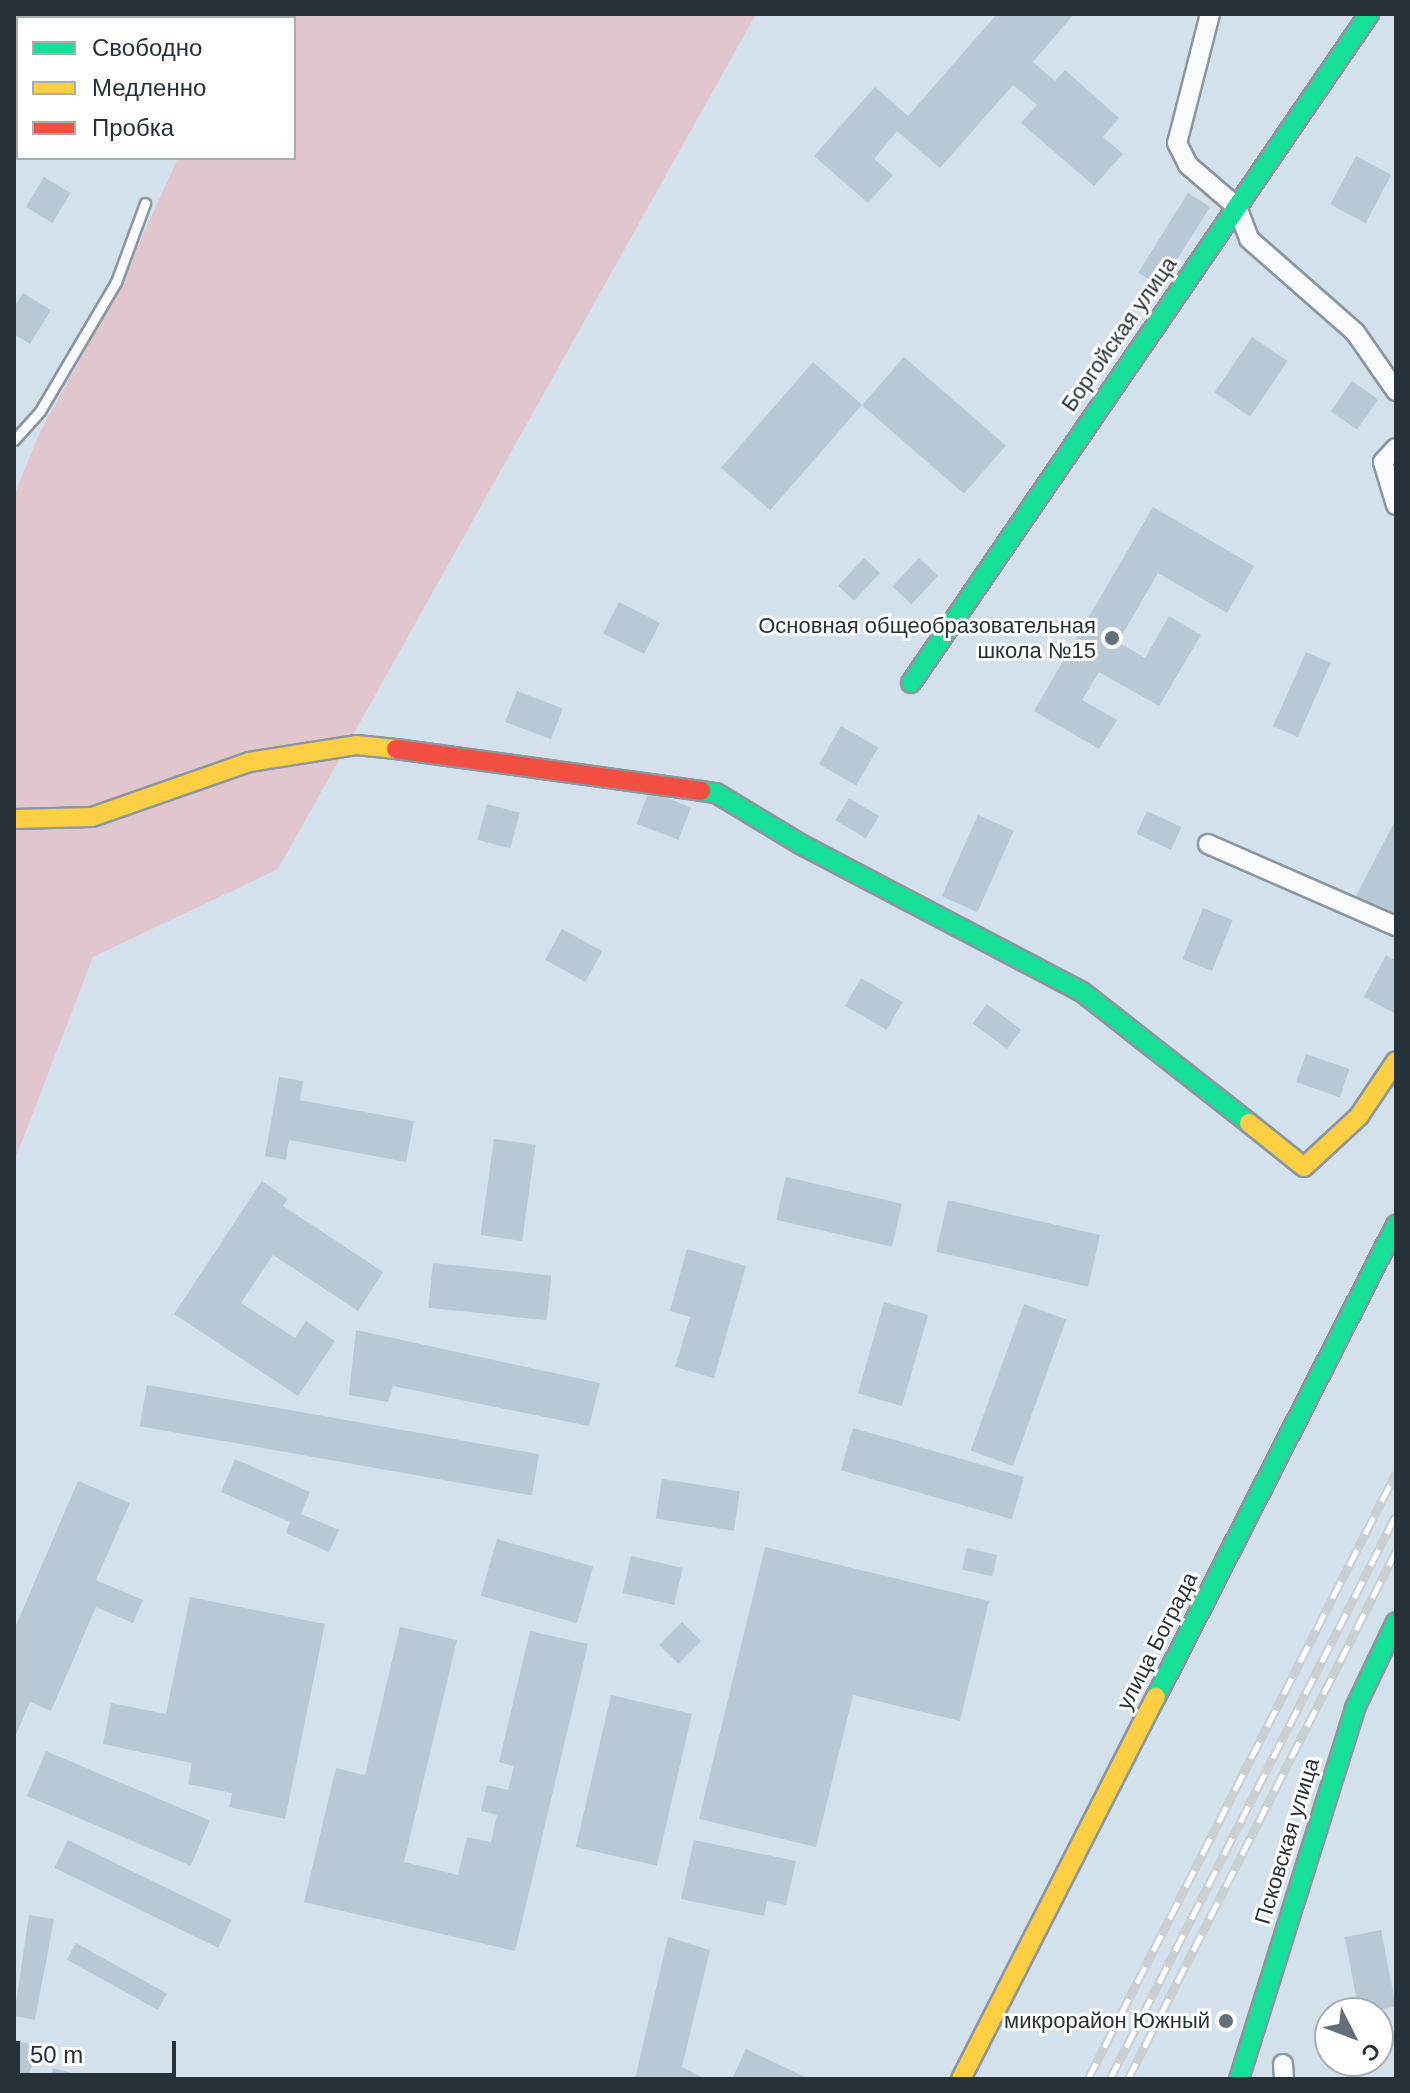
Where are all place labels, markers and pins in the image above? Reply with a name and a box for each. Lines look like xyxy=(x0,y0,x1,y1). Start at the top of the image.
place label: Основная общеобразовательная школа №15 xyxy=(758,612,1096,664)
marker: Основная общеобразовательная школа №15 xyxy=(1103,629,1121,647)
place label: микрорайон Южный xyxy=(1004,2008,1210,2034)
marker: микрорайон Южный xyxy=(1217,2012,1235,2030)

